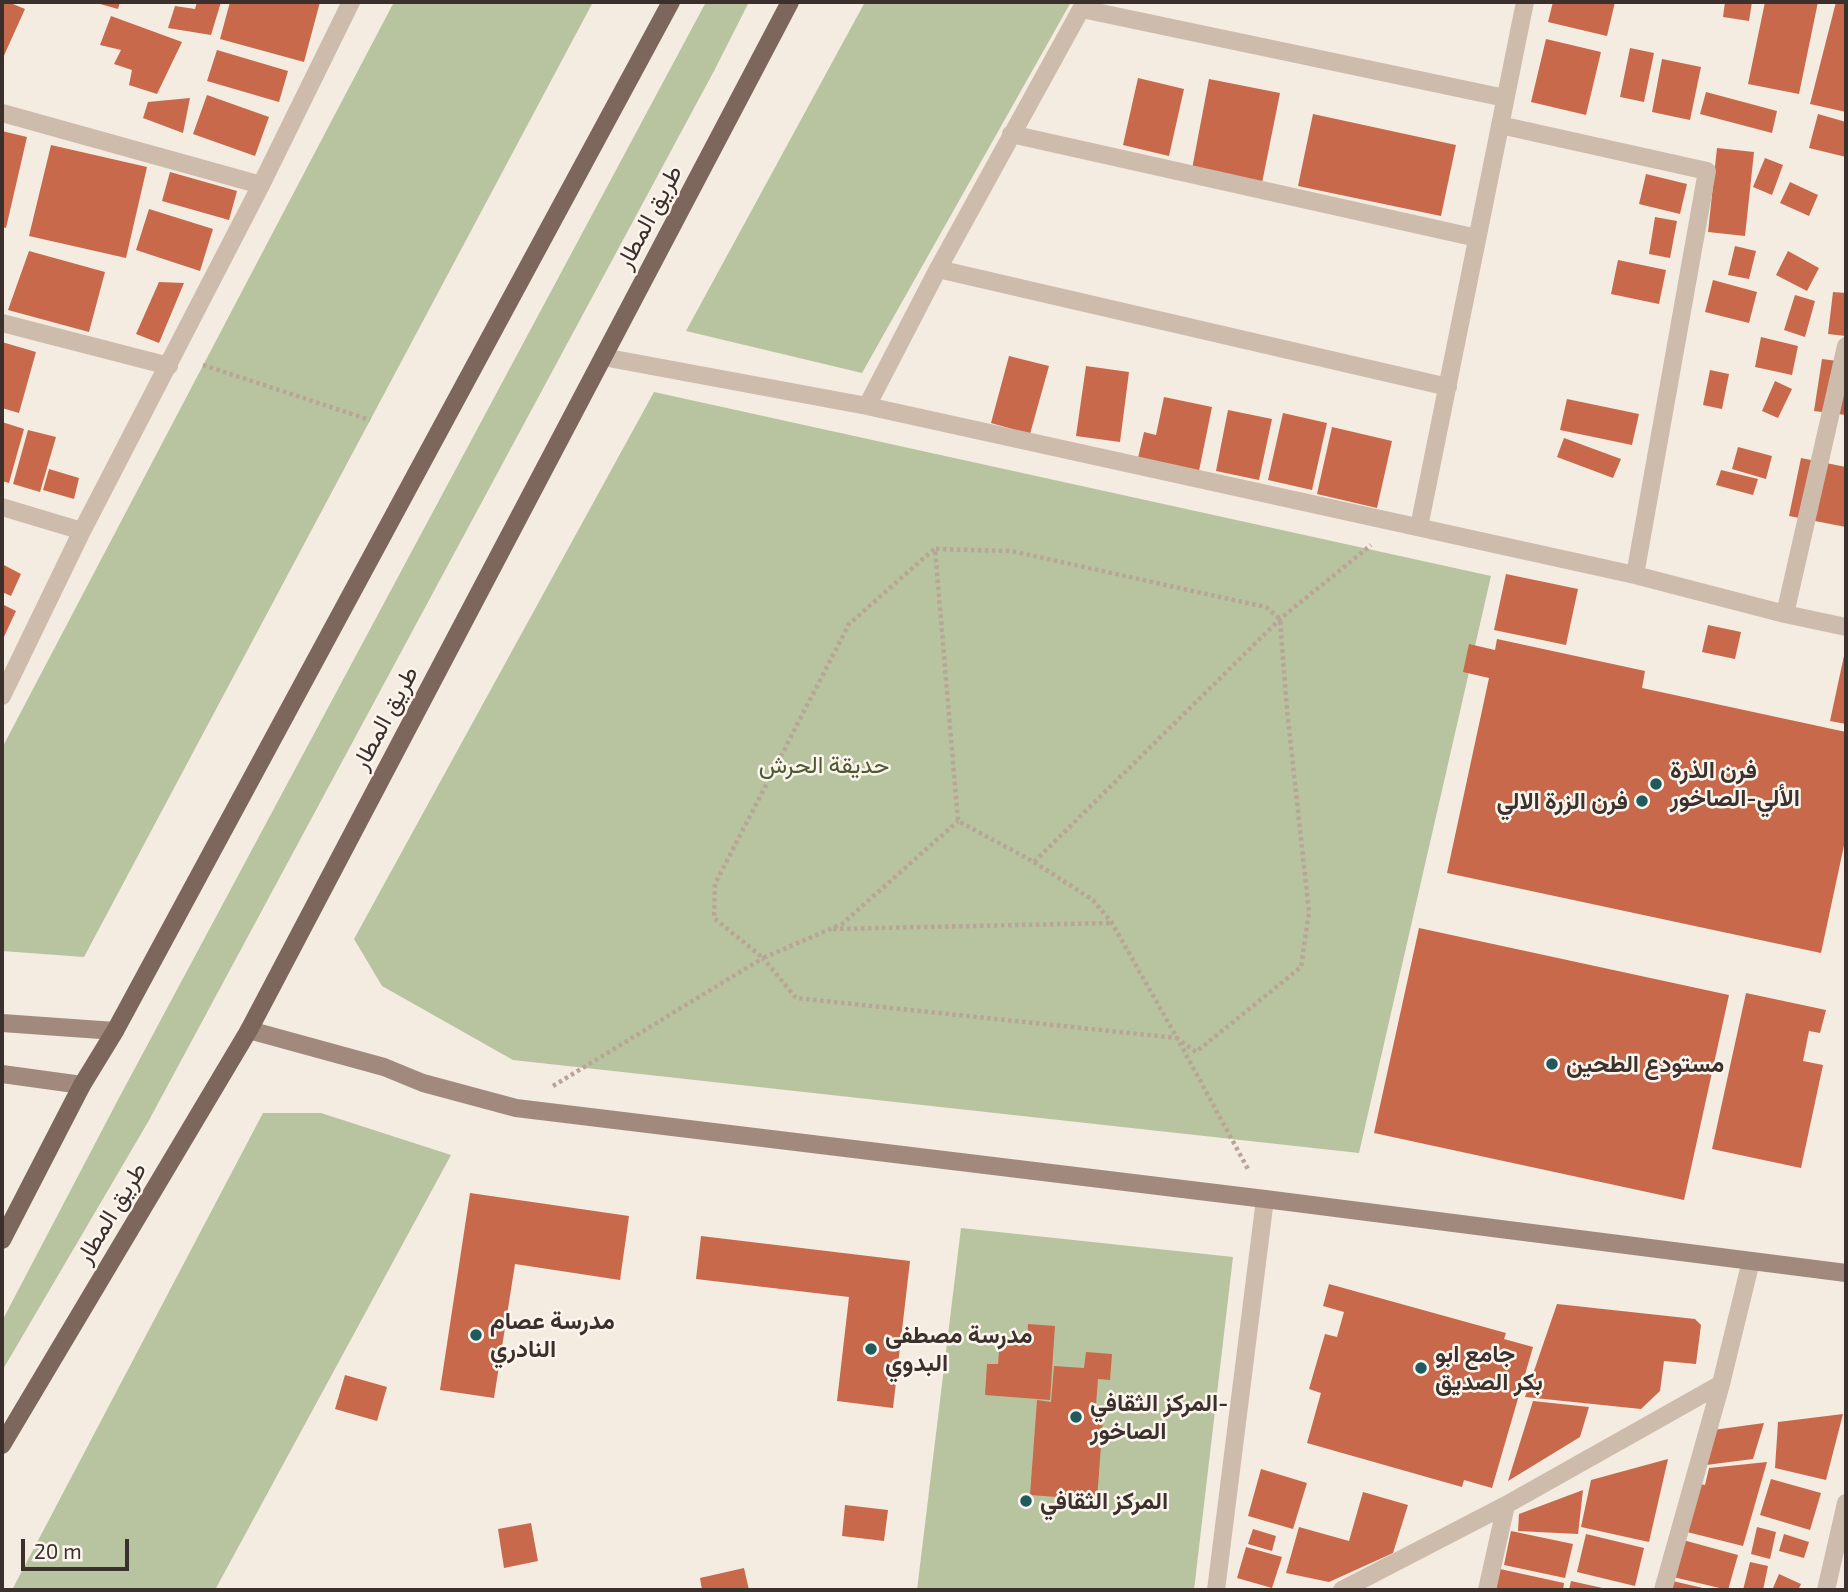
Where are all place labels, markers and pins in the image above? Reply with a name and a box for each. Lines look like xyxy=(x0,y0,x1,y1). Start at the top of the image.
place label: فرن الذرة الألي-الصاخور xyxy=(1670,756,1800,812)
marker: فرن الذرة الألي-الصاخور xyxy=(1648,776,1664,792)
place label: فرن الزرة الالي xyxy=(1496,787,1628,815)
marker: فرن الزرة الالي xyxy=(1634,793,1650,809)
place label: مستودع الطحين xyxy=(1566,1050,1724,1078)
marker: مستودع الطحين xyxy=(1544,1056,1560,1072)
place label: مدرسة عصام النادري xyxy=(490,1307,615,1363)
place label: مدرسة مصطفى البدوي xyxy=(885,1321,1033,1377)
marker: مدرسة عصام النادري xyxy=(468,1327,484,1343)
place label: جامع ابو بكر الصديق xyxy=(1435,1340,1543,1396)
marker: مدرسة مصطفى البدوي xyxy=(863,1341,879,1357)
marker: جامع ابو بكر الصديق xyxy=(1413,1360,1429,1376)
place label: المركز الثقافي- الصاخور xyxy=(1090,1389,1228,1445)
marker: المركز الثقافي- الصاخور xyxy=(1068,1409,1084,1425)
place label: المركز الثقافي xyxy=(1040,1487,1168,1515)
marker: المركز الثقافي xyxy=(1018,1493,1034,1509)

